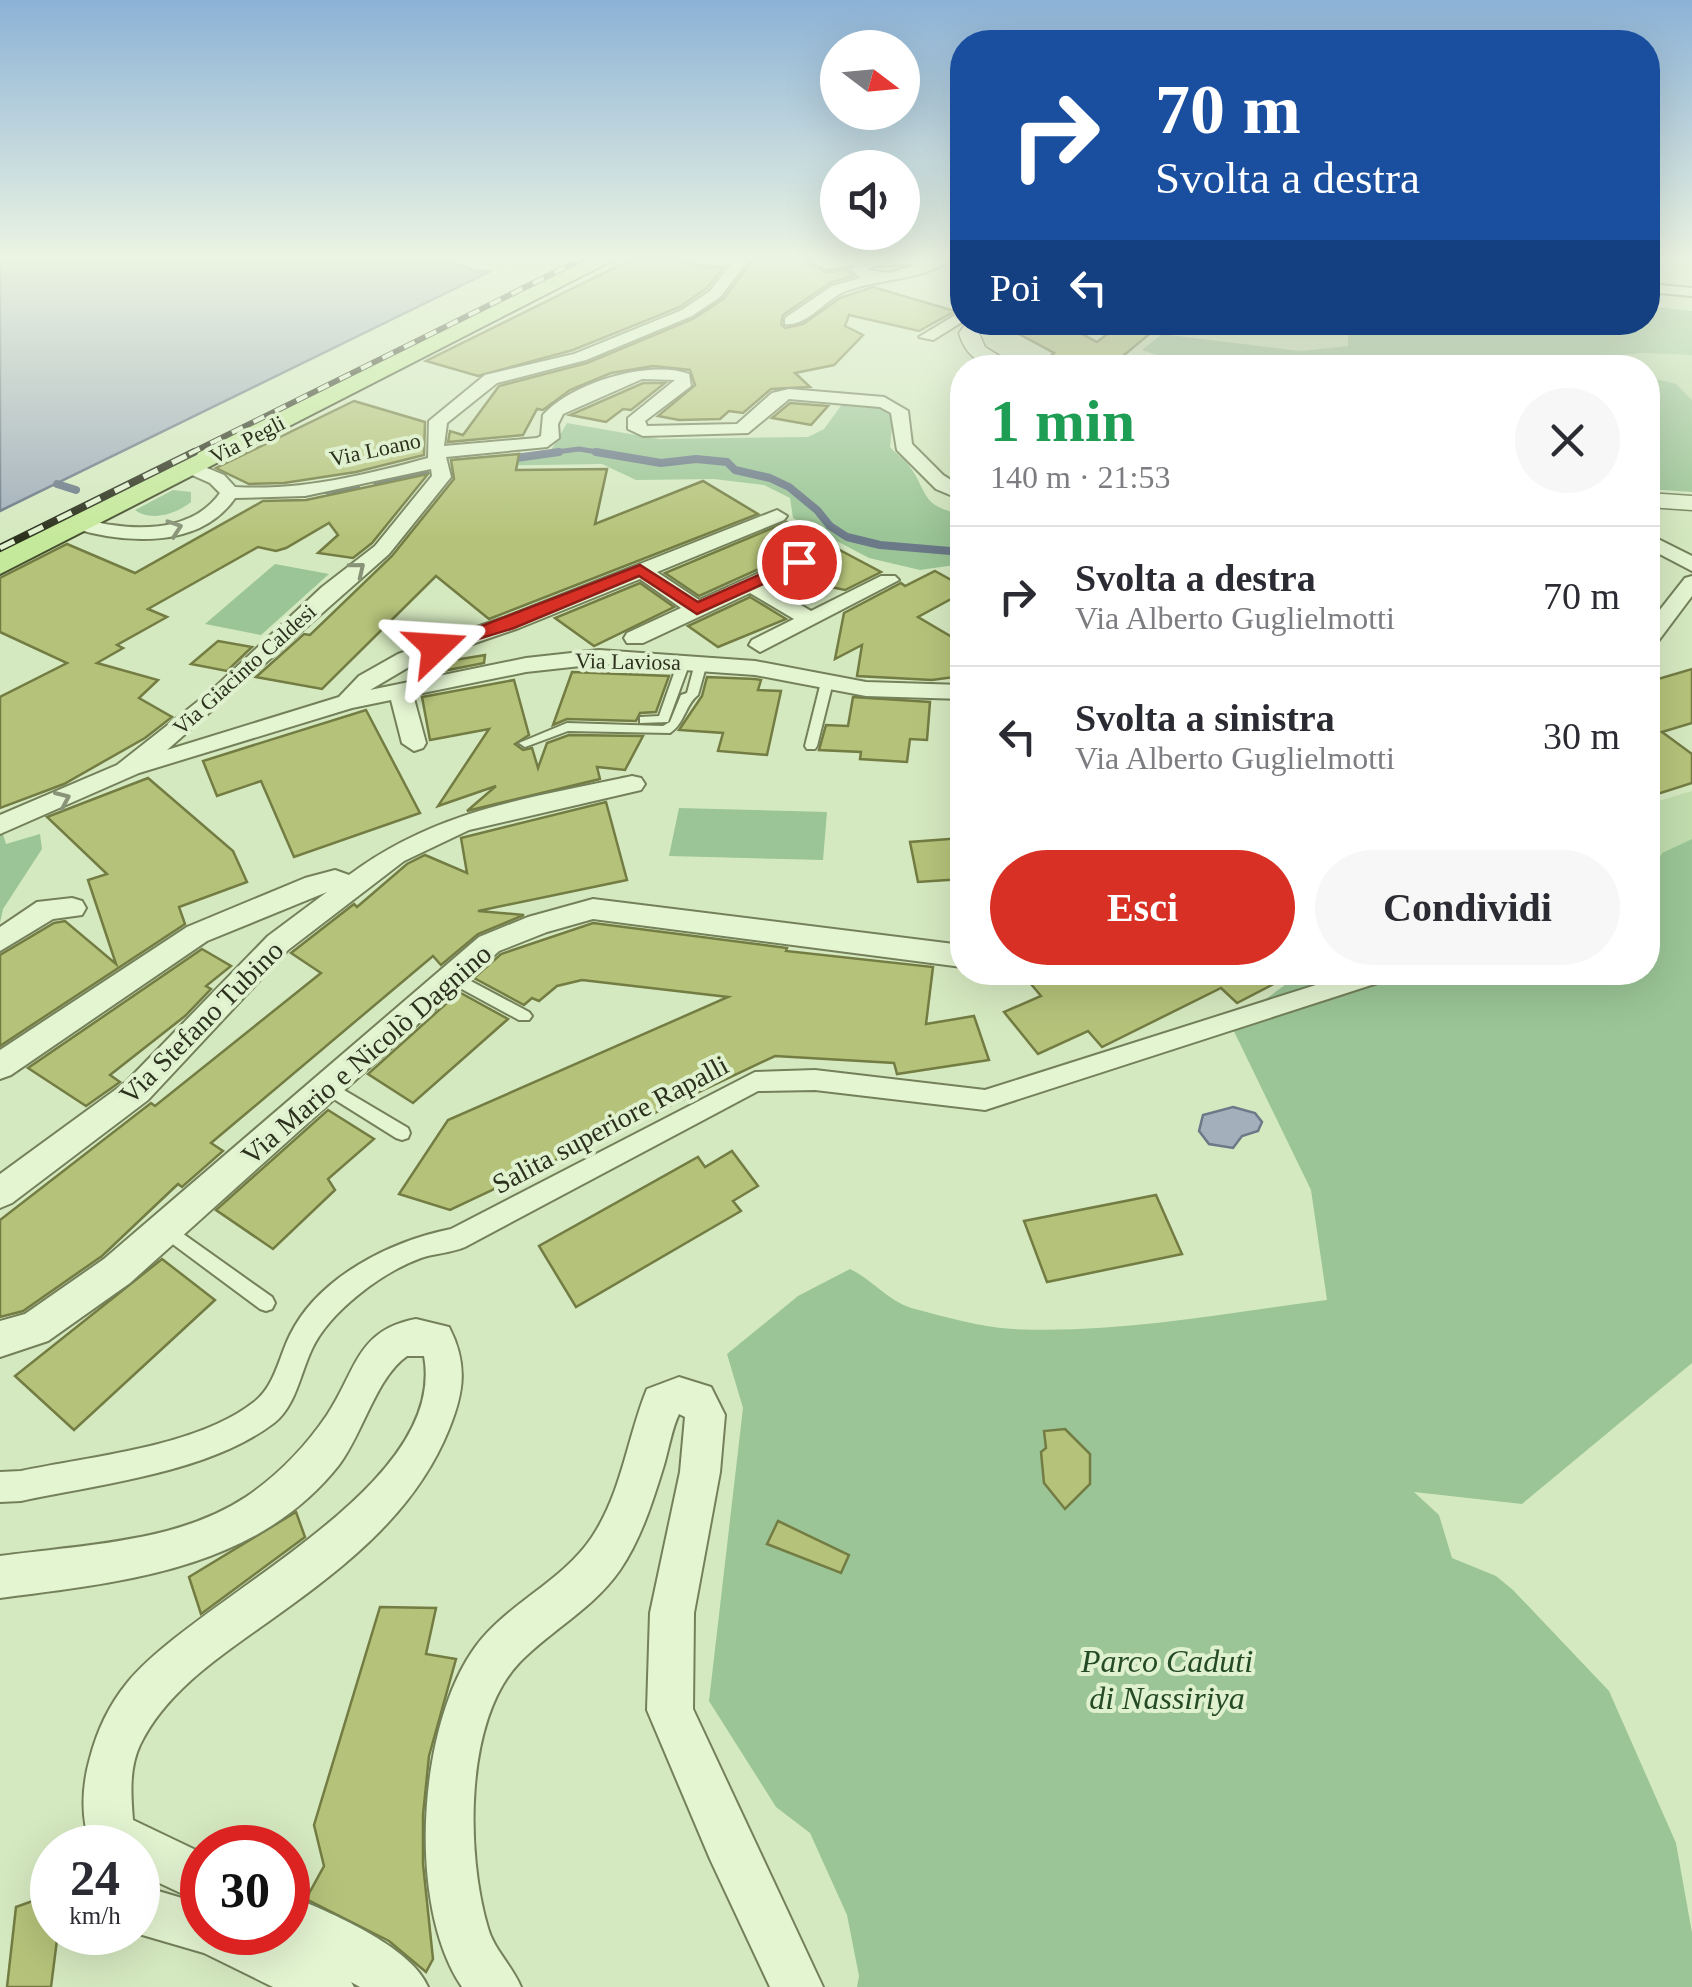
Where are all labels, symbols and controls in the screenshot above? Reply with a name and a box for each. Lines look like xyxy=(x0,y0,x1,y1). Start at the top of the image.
north arrow xyxy=(820,30,920,130)
map controls xyxy=(820,30,920,250)
icon: right xyxy=(990,70,1120,200)
text: 70 m xyxy=(1155,71,1301,148)
button: sound xyxy=(820,150,920,250)
text: Svolta a destra xyxy=(1155,153,1420,203)
icon: left xyxy=(1061,260,1116,315)
text: Poi xyxy=(990,267,1041,309)
text: 1 min xyxy=(990,388,1135,454)
button: close xyxy=(1515,388,1620,493)
street label: Via Pegli xyxy=(205,410,289,469)
street label: Via Loano xyxy=(327,428,423,471)
text: 140 m · 21:53 xyxy=(990,459,1170,495)
one-way arrow xyxy=(165,519,182,539)
pin xyxy=(757,520,842,605)
icon: arrive xyxy=(772,535,827,590)
text: Svolta a destra xyxy=(1075,557,1316,599)
one-way arrow xyxy=(346,563,364,581)
icon: right xyxy=(990,569,1045,624)
text: 70 m xyxy=(1543,575,1620,617)
position arrow xyxy=(384,595,488,699)
street label: Via Giacinto Caldesi xyxy=(168,599,321,740)
text: Via Alberto Guglielmotti xyxy=(1075,600,1395,636)
street label: Via Laviosa xyxy=(575,648,681,675)
text: Svolta a sinistra xyxy=(1075,697,1335,739)
icon: left xyxy=(990,709,1045,764)
text: 30 m xyxy=(1543,715,1620,757)
text: Via Alberto Guglielmotti xyxy=(1075,740,1395,776)
one-way arrow xyxy=(53,791,71,811)
button: Esci xyxy=(990,850,1295,965)
button: Condividi xyxy=(1315,850,1620,965)
street label: Via Stefano Tubino xyxy=(113,934,289,1110)
street label: Via Mario e Nicolò Dagnino xyxy=(235,938,497,1171)
street label: Salita superiore Rapalli xyxy=(487,1049,734,1200)
park label: Parco Caduti di Nassiriya xyxy=(1080,1643,1253,1716)
speed limit sign: 30 xyxy=(180,1825,310,1955)
text: 24 xyxy=(70,1850,120,1906)
text: km/h xyxy=(69,1902,121,1929)

